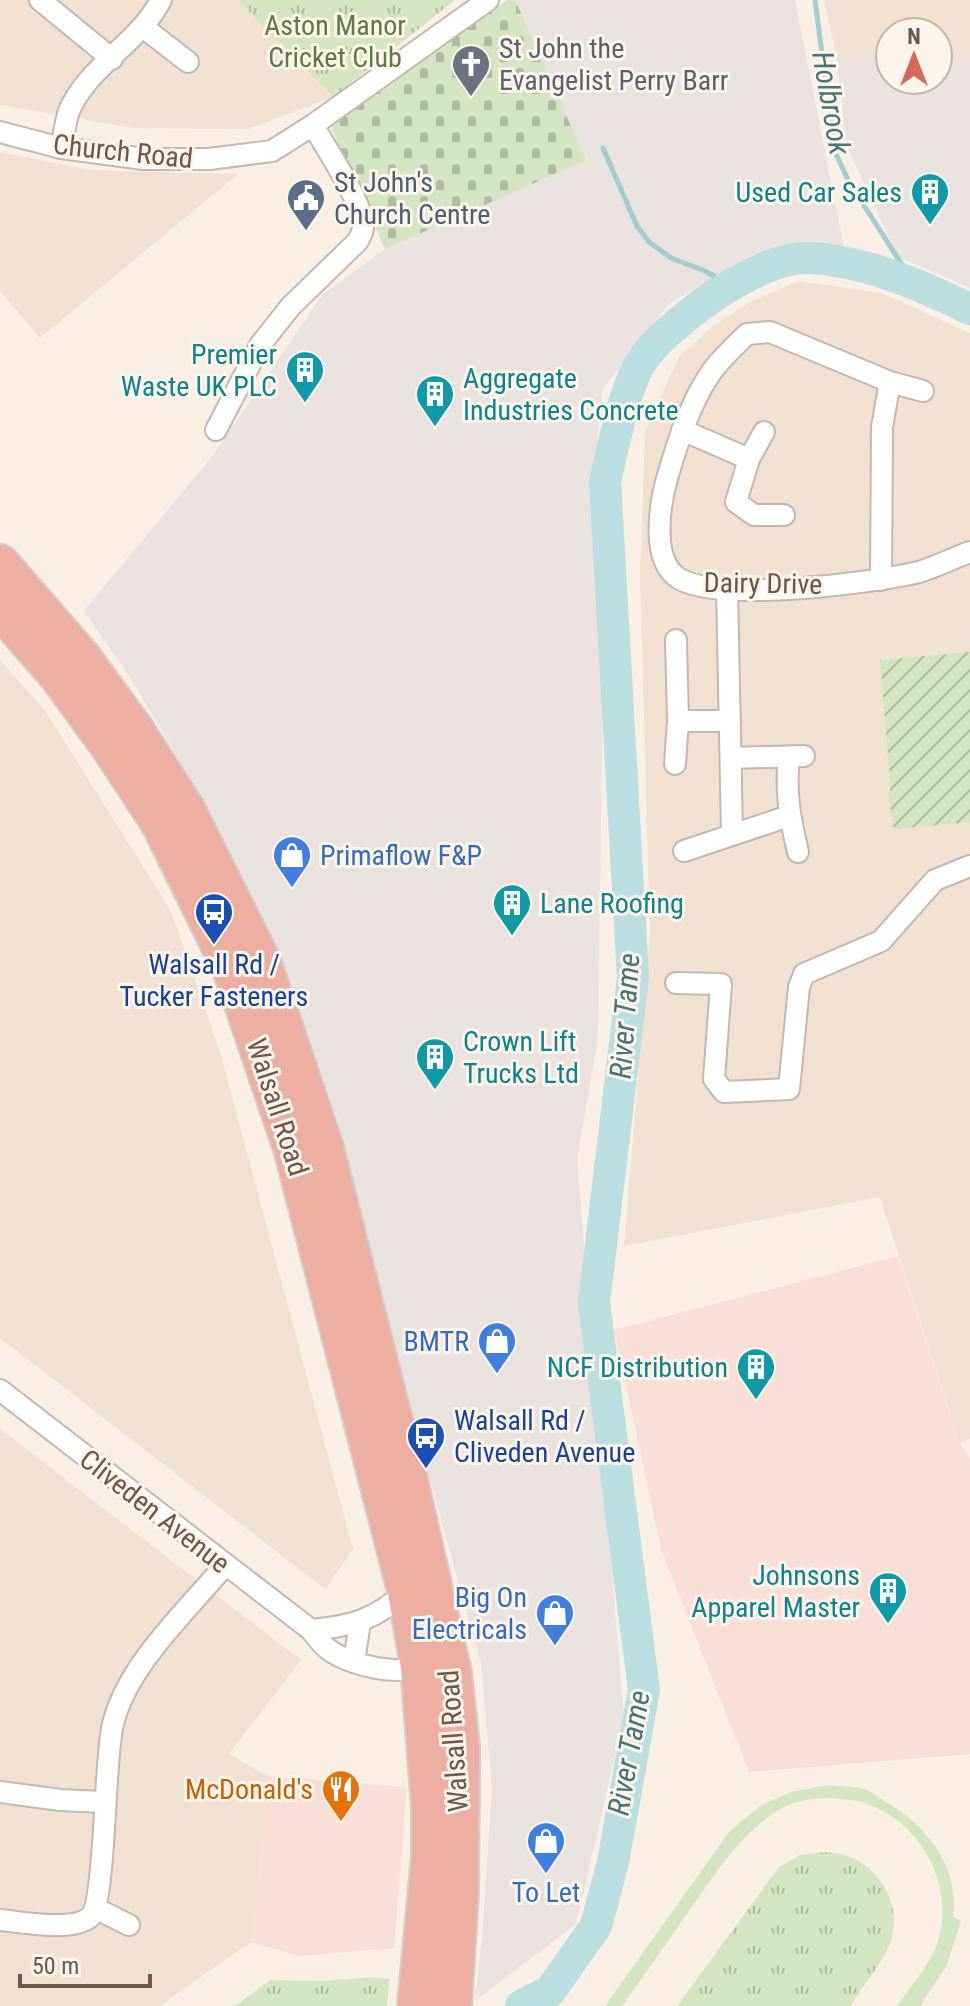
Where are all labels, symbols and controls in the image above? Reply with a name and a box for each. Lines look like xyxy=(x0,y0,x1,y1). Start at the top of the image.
park label: Aston Manor Cricket Club xyxy=(264,9,406,74)
north arrow xyxy=(874,16,954,96)
text: N xyxy=(907,24,921,49)
place label: St John the Evangelist Perry Barr xyxy=(499,32,728,97)
church icon: St John the Evangelist Perry Barr xyxy=(450,43,492,98)
water label: Holbrook xyxy=(805,48,858,158)
street label: Church Road xyxy=(51,128,194,175)
place label: St John's Church Centre xyxy=(334,166,490,231)
building icon: Used Car Sales xyxy=(909,171,951,226)
place label: Used Car Sales xyxy=(736,176,902,209)
public building icon: St John's Church Centre xyxy=(285,177,327,232)
place label: Premier Waste UK PLC xyxy=(121,338,277,403)
building icon: Premier Waste UK PLC xyxy=(284,349,326,404)
place label: Aggregate Industries Concrete xyxy=(463,362,679,427)
building icon: Aggregate Industries Concrete xyxy=(414,373,456,428)
street label: Dairy Drive xyxy=(703,566,823,601)
shop icon: Primaflow F&P xyxy=(271,834,313,889)
place label: Primaflow F&P xyxy=(320,839,482,872)
building icon: Lane Roofing xyxy=(491,882,533,937)
place label: Lane Roofing xyxy=(540,887,684,920)
bus stop icon: Walsall Rd / Tucker Fasteners xyxy=(193,891,235,946)
place label: Walsall Rd / Tucker Fasteners xyxy=(120,948,308,1013)
water label: River Tame xyxy=(603,952,646,1080)
place label: Crown Lift Trucks Ltd xyxy=(463,1025,579,1090)
street label: Walsall Road xyxy=(240,1034,315,1180)
building icon: Crown Lift Trucks Ltd xyxy=(414,1036,456,1091)
shop icon: BMTR xyxy=(476,1320,518,1375)
place label: BMTR xyxy=(404,1325,469,1358)
building icon: NCF Distribution xyxy=(735,1346,777,1401)
place label: NCF Distribution xyxy=(547,1351,728,1384)
place label: Walsall Rd / Cliveden Avenue xyxy=(454,1404,635,1469)
bus stop icon: Walsall Rd / Cliveden Avenue xyxy=(405,1415,447,1470)
street label: Cliveden Avenue xyxy=(73,1443,236,1580)
place label: Johnsons Apparel Master xyxy=(691,1559,860,1624)
building icon: Johnsons Apparel Master xyxy=(867,1570,909,1625)
place label: Big On Electricals xyxy=(412,1581,527,1646)
shop icon: Big On Electricals xyxy=(534,1592,576,1647)
street label: Walsall Road xyxy=(432,1669,475,1813)
water label: River Tame xyxy=(600,1688,657,1818)
restaurant icon: McDonald's xyxy=(320,1768,362,1823)
place label: McDonald's xyxy=(185,1773,313,1806)
shop icon: To Let xyxy=(525,1820,567,1875)
place label: To Let xyxy=(512,1876,580,1909)
scale bar xyxy=(20,1938,150,1988)
text: 50 m xyxy=(32,1952,79,1980)

